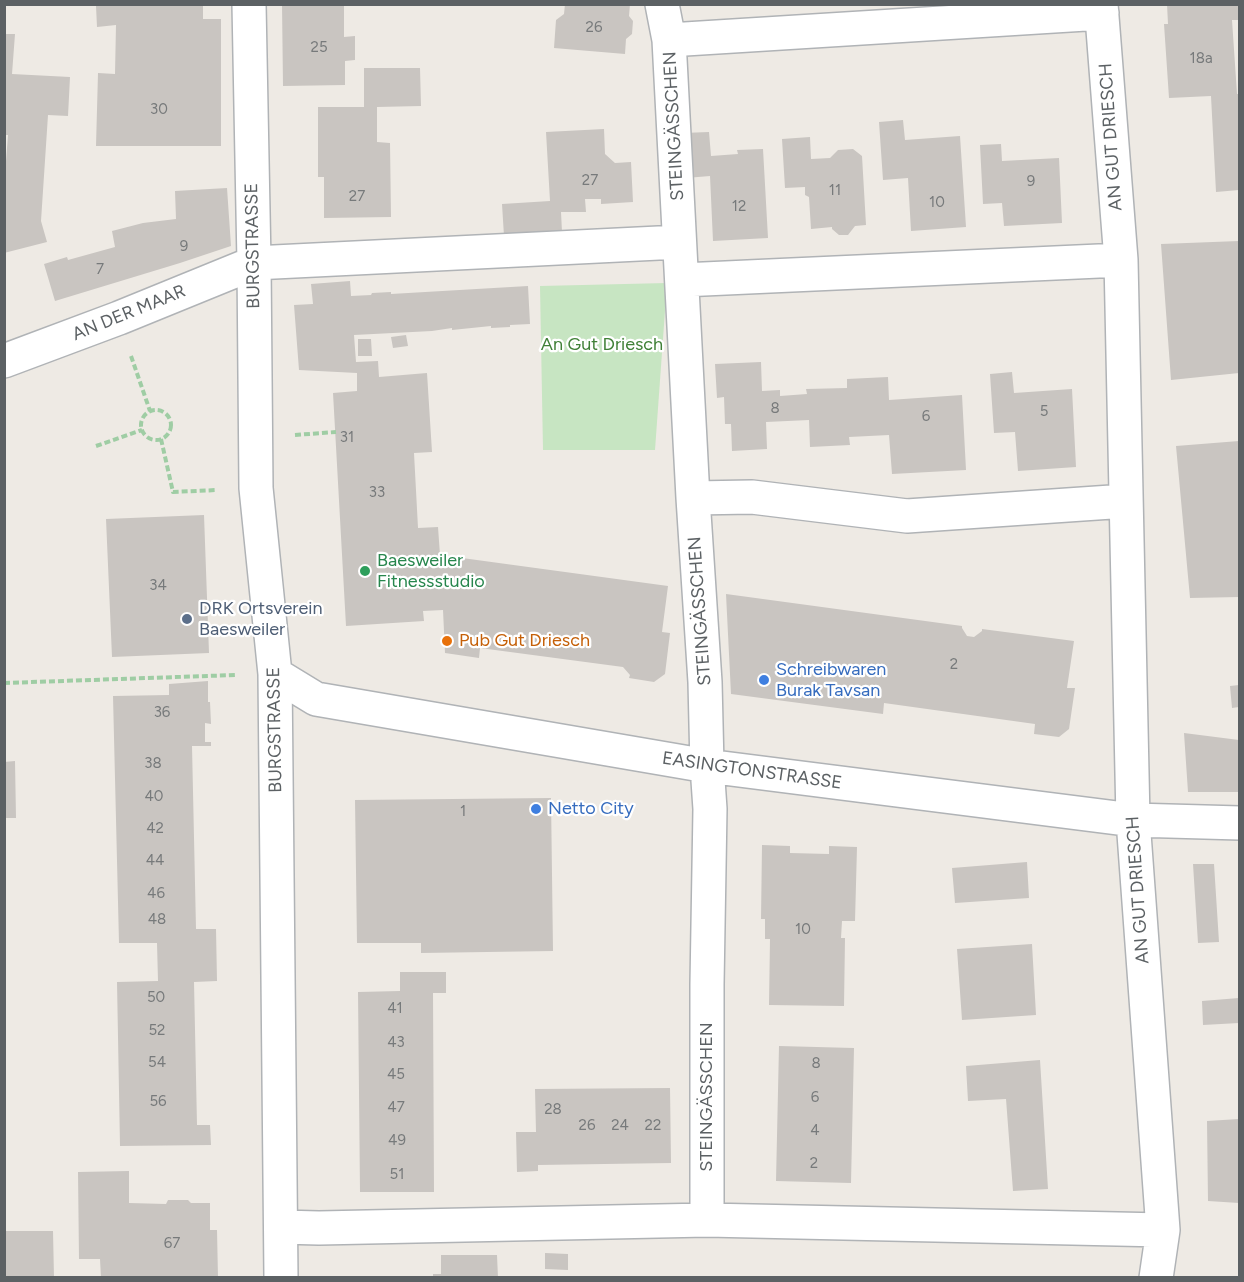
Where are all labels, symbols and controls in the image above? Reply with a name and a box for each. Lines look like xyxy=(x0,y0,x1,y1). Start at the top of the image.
house number: 26 xyxy=(586,19,602,37)
house number: 25 xyxy=(310,39,328,57)
house number: 18a xyxy=(1189,50,1213,68)
street label: STEINGÄSSCHEN xyxy=(659,51,689,201)
street label: AN GUT DRIESCH xyxy=(1095,62,1127,212)
house number: 30 xyxy=(150,101,168,119)
house number: 27 xyxy=(582,172,598,190)
house number: 9 xyxy=(1027,173,1035,191)
house number: 11 xyxy=(829,182,841,200)
street label: BURGSTRASSE xyxy=(241,183,265,309)
house number: 27 xyxy=(349,188,365,206)
house number: 10 xyxy=(929,194,945,212)
house number: 12 xyxy=(732,198,746,216)
house number: 9 xyxy=(180,238,188,256)
house number: 7 xyxy=(96,261,104,279)
street label: AN DER MAAR xyxy=(69,280,189,346)
park label: An Gut Driesch xyxy=(541,334,663,356)
house number: 8 xyxy=(770,400,780,418)
house number: 5 xyxy=(1040,403,1048,421)
house number: 6 xyxy=(922,408,930,426)
house number: 31 xyxy=(340,429,354,447)
house number: 33 xyxy=(369,484,385,502)
street label: STEINGÄSSCHEN xyxy=(684,536,716,686)
place label: Baesweiler Fitnessstudio xyxy=(377,550,485,592)
marker: Baesweiler Fitnessstudio xyxy=(358,564,372,578)
house number: 34 xyxy=(149,577,167,595)
place label: DRK Ortsverein Baesweiler xyxy=(199,598,322,640)
marker: DRK Ortsverein Baesweiler xyxy=(180,612,194,626)
place label: Pub Gut Driesch xyxy=(459,630,590,652)
marker: Pub Gut Driesch xyxy=(440,634,454,648)
house number: 2 xyxy=(950,656,958,674)
place label: Schreibwaren Burak Tavsan xyxy=(776,659,886,702)
street label: BURGSTRASSE xyxy=(263,667,287,793)
marker: Schreibwaren Burak Tavsan xyxy=(757,673,771,687)
house number: 36 xyxy=(154,704,170,722)
street label: EASINGTONSTRASSE xyxy=(661,748,843,794)
house number: 38 xyxy=(144,755,162,773)
house number: 40 xyxy=(145,788,163,806)
place label: Netto City xyxy=(548,798,634,820)
marker: Netto City xyxy=(529,802,543,816)
house number: 1 xyxy=(460,803,466,821)
street label: AN GUT DRIESCH xyxy=(1122,815,1154,965)
house number: 42 xyxy=(146,820,164,838)
house number: 44 xyxy=(146,852,164,870)
house number: 46 xyxy=(147,885,165,903)
house number: 48 xyxy=(148,911,166,929)
house number: 10 xyxy=(795,921,811,939)
house number: 50 xyxy=(147,989,165,1007)
house number: 41 xyxy=(387,1000,403,1018)
house number: 52 xyxy=(148,1022,166,1040)
street label: STEINGÄSSCHEN xyxy=(696,1022,718,1172)
house number: 43 xyxy=(387,1034,405,1052)
house number: 54 xyxy=(148,1054,166,1072)
house number: 8 xyxy=(811,1055,821,1073)
house number: 45 xyxy=(387,1066,405,1084)
house number: 6 xyxy=(811,1089,819,1107)
house number: 56 xyxy=(149,1093,167,1111)
house number: 47 xyxy=(387,1099,405,1117)
house number: 28 xyxy=(544,1101,562,1119)
house number: 26 xyxy=(579,1117,595,1135)
house number: 24 xyxy=(611,1117,629,1135)
house number: 22 xyxy=(645,1117,661,1135)
house number: 4 xyxy=(810,1122,820,1140)
house number: 49 xyxy=(388,1132,406,1150)
house number: 2 xyxy=(810,1155,818,1173)
house number: 51 xyxy=(390,1166,404,1184)
house number: 67 xyxy=(164,1235,180,1253)

